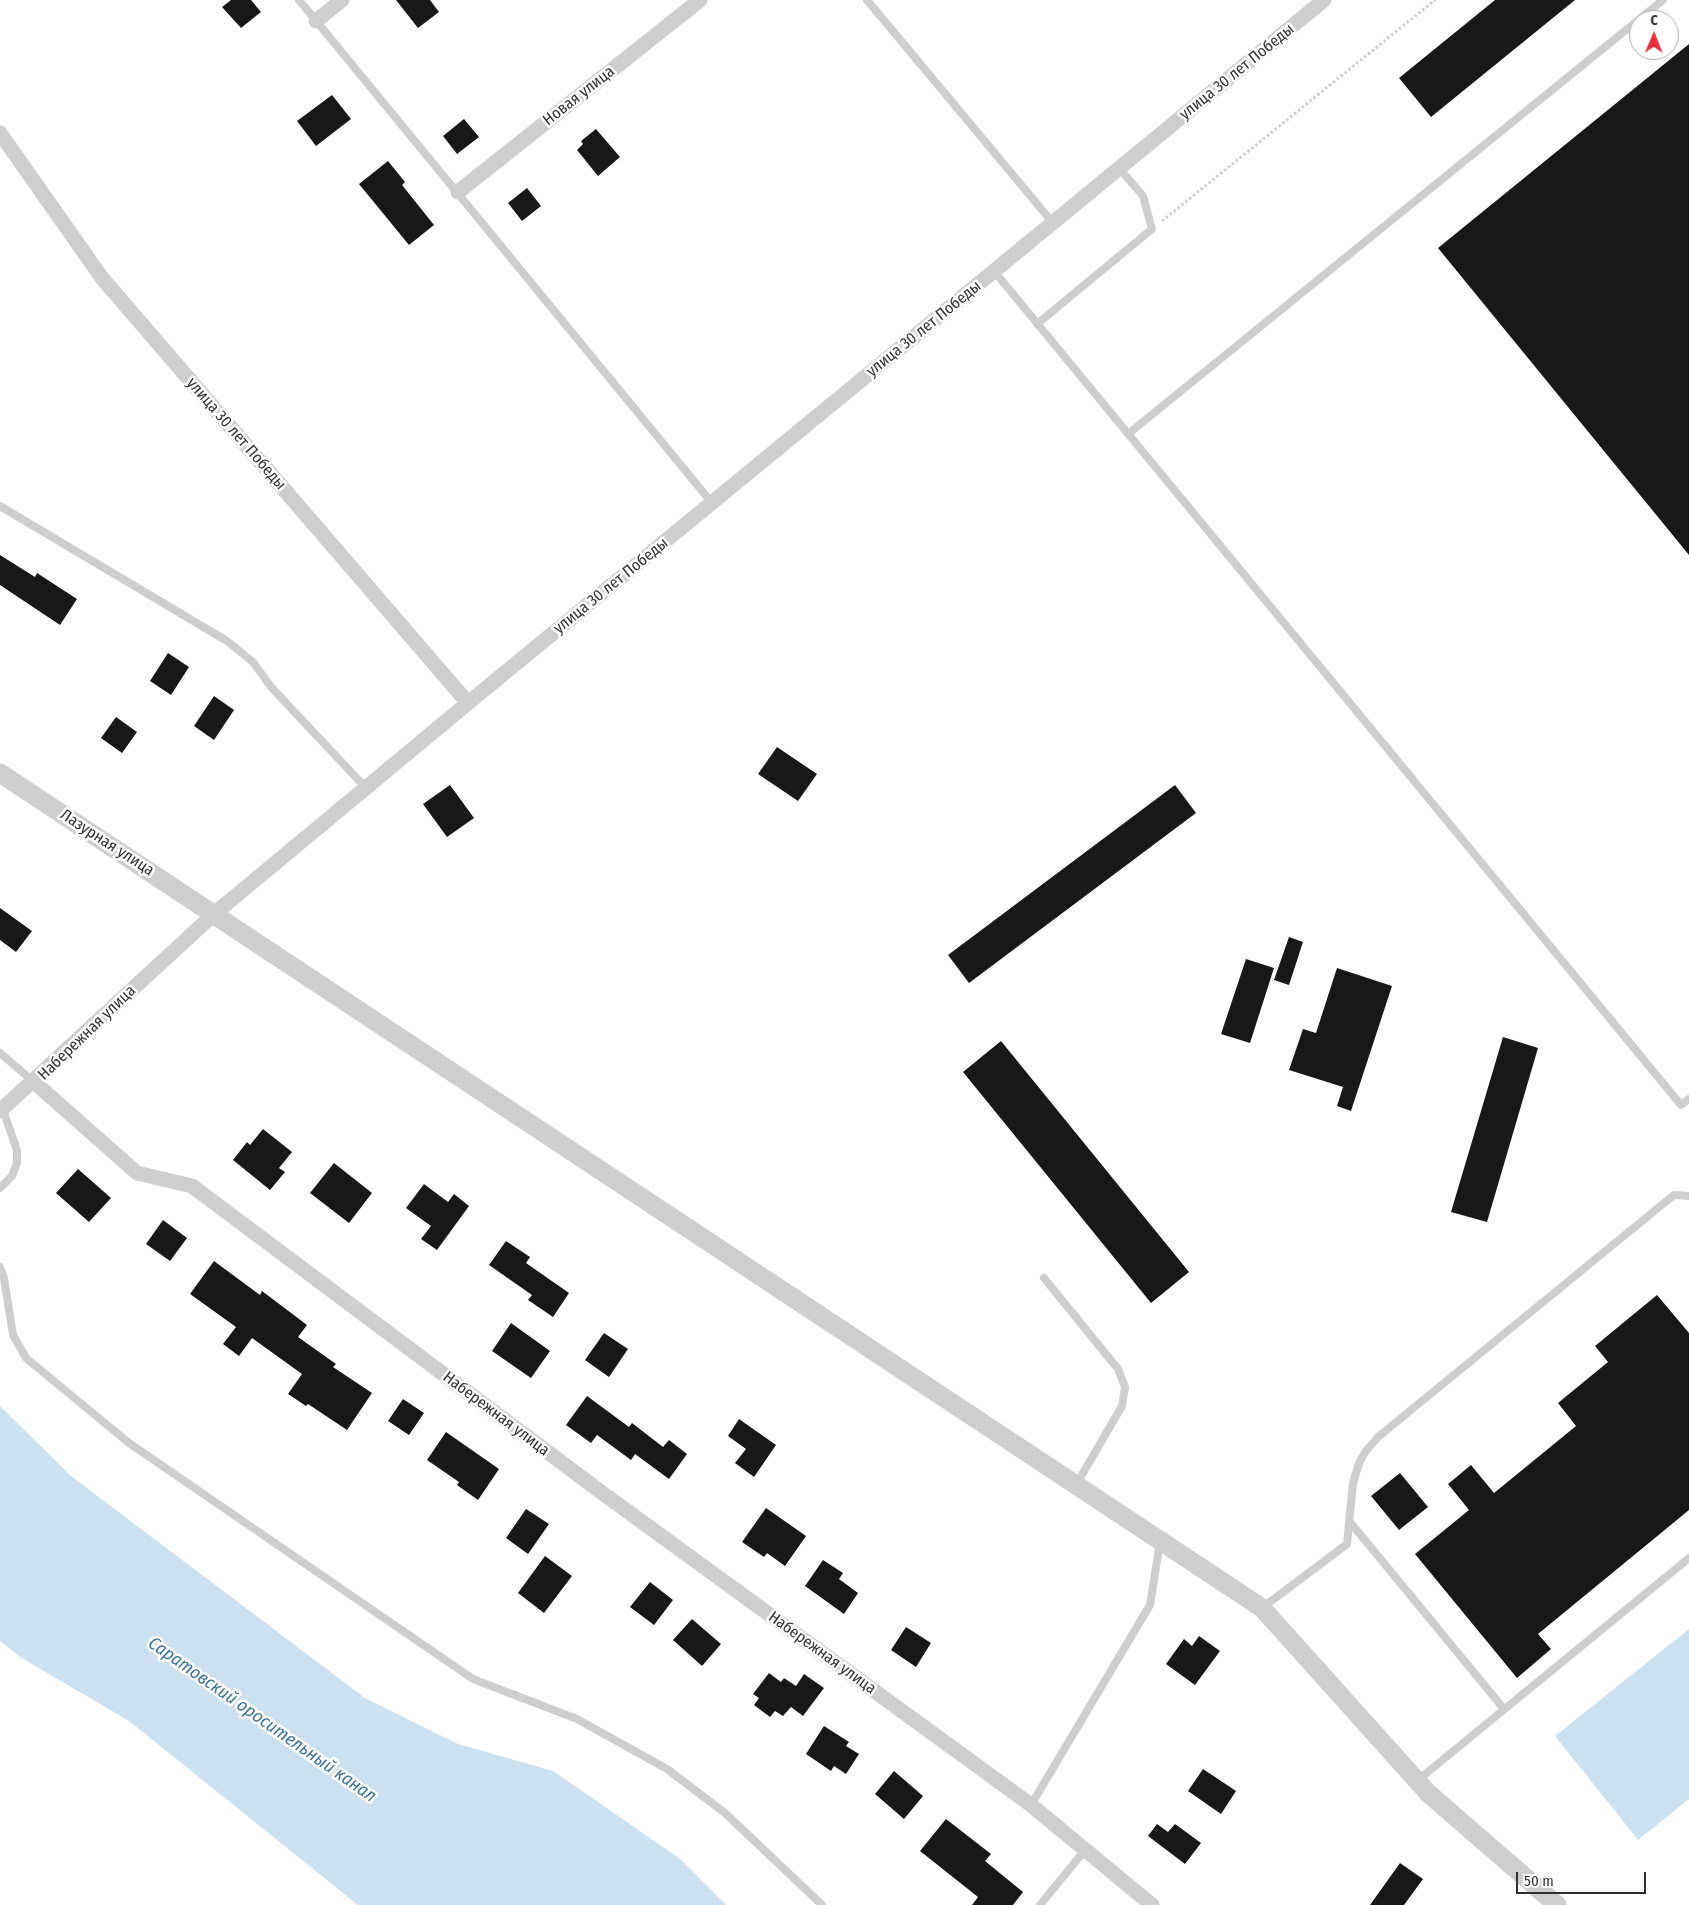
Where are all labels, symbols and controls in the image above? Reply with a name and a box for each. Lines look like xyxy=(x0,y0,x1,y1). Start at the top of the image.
north arrow xyxy=(1629,10,1679,60)
text: С xyxy=(1650,12,1658,29)
street label: улица 30 лет Победы xyxy=(1176,20,1298,124)
street label: Новая улица xyxy=(539,62,619,130)
street label: улица 30 лет Победы xyxy=(863,277,985,381)
street label: улица 30 лет Победы xyxy=(182,374,290,494)
street label: улица 30 лет Победы xyxy=(550,534,672,638)
street label: Лазурная улица xyxy=(57,806,157,880)
street label: Набережная улица xyxy=(34,981,140,1085)
street label: Набережная улица xyxy=(439,1368,553,1460)
street label: Набережная улица xyxy=(764,1607,880,1699)
water label: Саратовский оросительный канал xyxy=(144,1633,380,1807)
scale bar xyxy=(1519,1862,1649,1894)
text: 50 m xyxy=(1524,1872,1554,1890)

